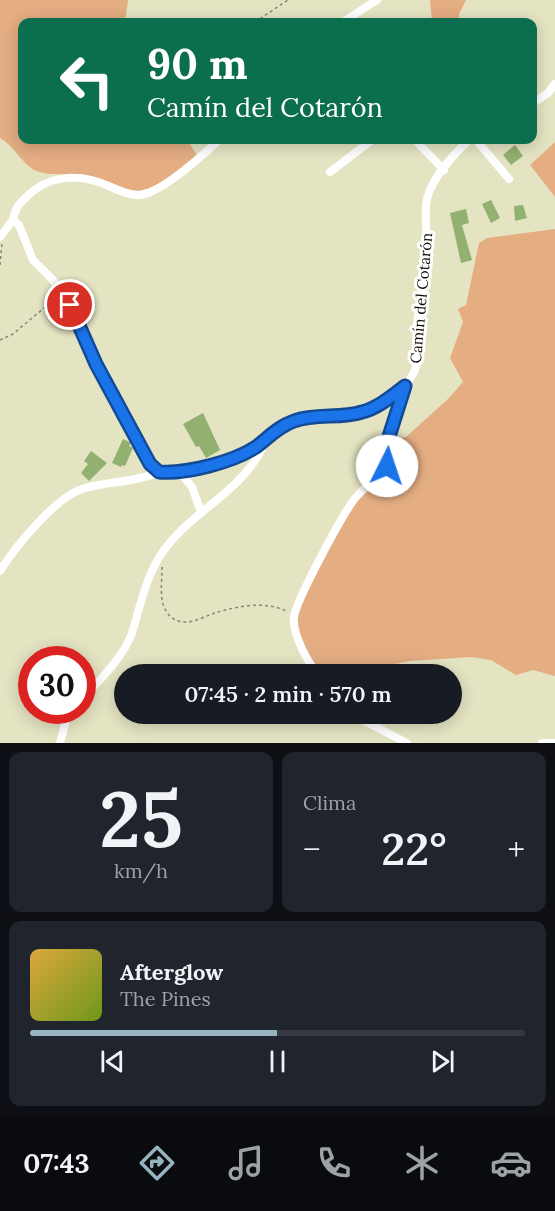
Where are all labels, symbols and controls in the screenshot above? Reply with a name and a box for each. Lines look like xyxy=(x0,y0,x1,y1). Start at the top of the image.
text: 90 m xyxy=(147,37,248,91)
icon: left xyxy=(48,42,126,120)
text: Camín del Cotarón xyxy=(147,90,383,124)
street label: Camín del Cotarón xyxy=(406,232,436,364)
pin xyxy=(44,279,95,330)
icon: arrive xyxy=(53,288,86,321)
position arrow xyxy=(355,434,419,498)
speed limit sign: 30 xyxy=(18,646,96,724)
text: 07:45 · 2 min · 570 m xyxy=(185,680,391,708)
text: 25 xyxy=(99,769,183,868)
text: Clima xyxy=(303,790,356,815)
text: 22° xyxy=(381,820,447,877)
text: − xyxy=(303,828,321,870)
text: + xyxy=(508,828,525,870)
text: km/h xyxy=(114,858,168,883)
text: Afterglow xyxy=(120,958,223,986)
text: The Pines xyxy=(120,986,211,1011)
icon: previous xyxy=(96,1045,129,1078)
icon: pause xyxy=(261,1045,294,1078)
icon: next xyxy=(426,1045,459,1078)
icon: directions xyxy=(136,1142,178,1184)
icon: music xyxy=(225,1142,267,1184)
icon: phone xyxy=(313,1142,355,1184)
icon: climate xyxy=(401,1142,443,1184)
icon: car xyxy=(490,1142,532,1184)
text: 07:43 xyxy=(23,1146,90,1180)

